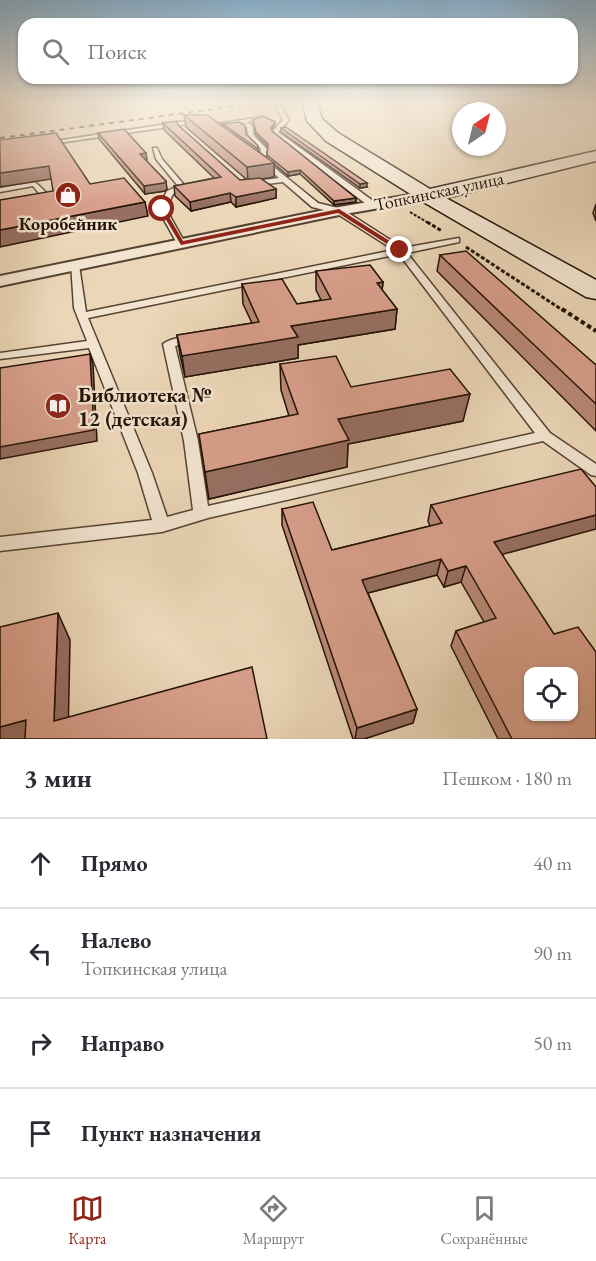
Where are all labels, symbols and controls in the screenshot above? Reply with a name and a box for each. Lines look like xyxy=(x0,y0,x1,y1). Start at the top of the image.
search box xyxy=(18,18,578,84)
icon: search xyxy=(39,35,72,68)
text: Поиск xyxy=(87,37,147,66)
north arrow xyxy=(452,102,506,156)
street label: Топкинская улица xyxy=(372,166,507,216)
shop icon: Коробейник xyxy=(53,180,83,210)
route start xyxy=(148,195,174,221)
place label: Коробейник xyxy=(19,212,117,235)
route end xyxy=(386,236,412,262)
place label: Библиотека № 12 (детская) xyxy=(78,381,212,432)
library icon: Библиотека № 12 (детская) xyxy=(43,391,73,421)
map controls xyxy=(524,667,578,721)
button: locate xyxy=(524,667,578,721)
text: 3 мин xyxy=(24,761,92,795)
text: Пешком · 180 m xyxy=(442,765,572,791)
icon: ahead xyxy=(24,847,57,880)
text: Прямо xyxy=(81,849,148,878)
text: 40 m xyxy=(533,850,572,876)
text: Налево xyxy=(81,926,151,955)
icon: left xyxy=(24,937,57,970)
text: 90 m xyxy=(533,940,572,966)
text: Топкинская улица xyxy=(81,955,228,981)
icon: right xyxy=(24,1027,57,1060)
text: Направо xyxy=(81,1029,164,1058)
text: 50 m xyxy=(533,1030,572,1056)
icon: arrive xyxy=(24,1117,57,1150)
text: Пункт назначения xyxy=(81,1119,261,1148)
tab: Карта xyxy=(68,1192,106,1249)
tab: Маршрут xyxy=(243,1192,304,1249)
tab: Сохранённые xyxy=(441,1192,528,1249)

